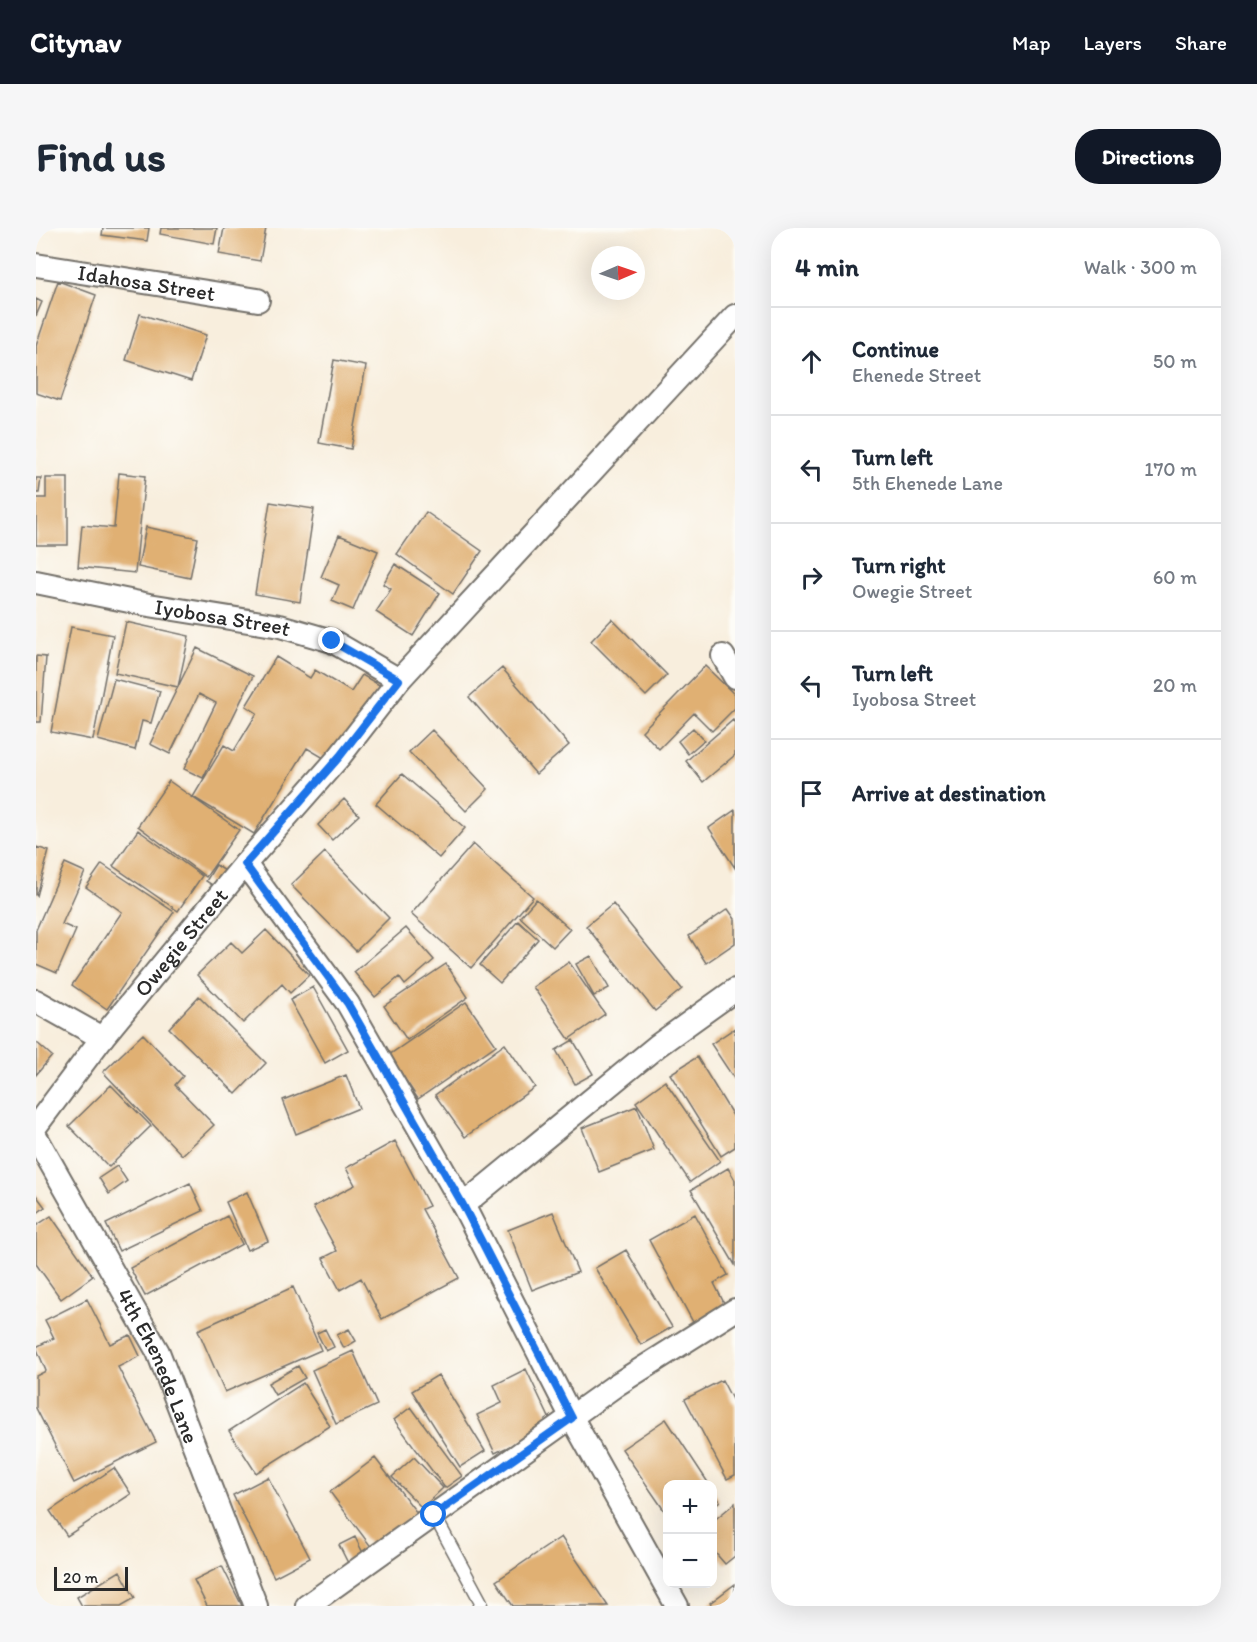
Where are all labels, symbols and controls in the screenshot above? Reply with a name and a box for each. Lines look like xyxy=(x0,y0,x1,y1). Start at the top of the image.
text: Citynav xyxy=(30,25,121,59)
text: Map xyxy=(1012,30,1051,55)
text: Layers xyxy=(1084,30,1142,55)
text: Share xyxy=(1175,30,1227,55)
button: Directions xyxy=(1075,129,1221,184)
text: Find us xyxy=(36,131,166,182)
north arrow xyxy=(591,246,645,300)
text: 4 min xyxy=(795,251,859,283)
text: Walk · 300 m xyxy=(1084,255,1197,279)
street label: Idahosa Street xyxy=(76,259,217,307)
text: Continue xyxy=(852,336,939,363)
icon: ahead xyxy=(795,345,828,378)
text: 50 m xyxy=(1153,349,1197,373)
text: Ehenede Street xyxy=(852,363,981,387)
text: Turn left xyxy=(852,444,933,471)
icon: left xyxy=(795,453,828,486)
text: 170 m xyxy=(1144,457,1197,481)
text: 5th Ehenede Lane xyxy=(852,471,1003,495)
text: Turn right xyxy=(852,552,946,579)
icon: right xyxy=(795,561,828,594)
text: 60 m xyxy=(1153,565,1197,589)
text: Owegie Street xyxy=(852,579,972,603)
street label: Iyobosa Street xyxy=(153,593,294,642)
route end xyxy=(318,627,344,653)
text: Turn left xyxy=(852,660,933,687)
icon: left xyxy=(795,669,828,702)
text: 20 m xyxy=(1153,673,1197,697)
text: Iyobosa Street xyxy=(852,687,976,711)
icon: arrive xyxy=(795,777,828,810)
text: Arrive at destination xyxy=(852,780,1046,807)
street label: Owegie Street xyxy=(129,883,234,1002)
street label: 4th Ehenede Lane xyxy=(111,1284,205,1447)
map controls xyxy=(663,1480,717,1588)
button: + xyxy=(663,1480,717,1534)
route start xyxy=(420,1501,446,1527)
button: − xyxy=(663,1534,717,1588)
scale bar xyxy=(54,1564,128,1592)
text: 20 m xyxy=(63,1568,98,1587)

